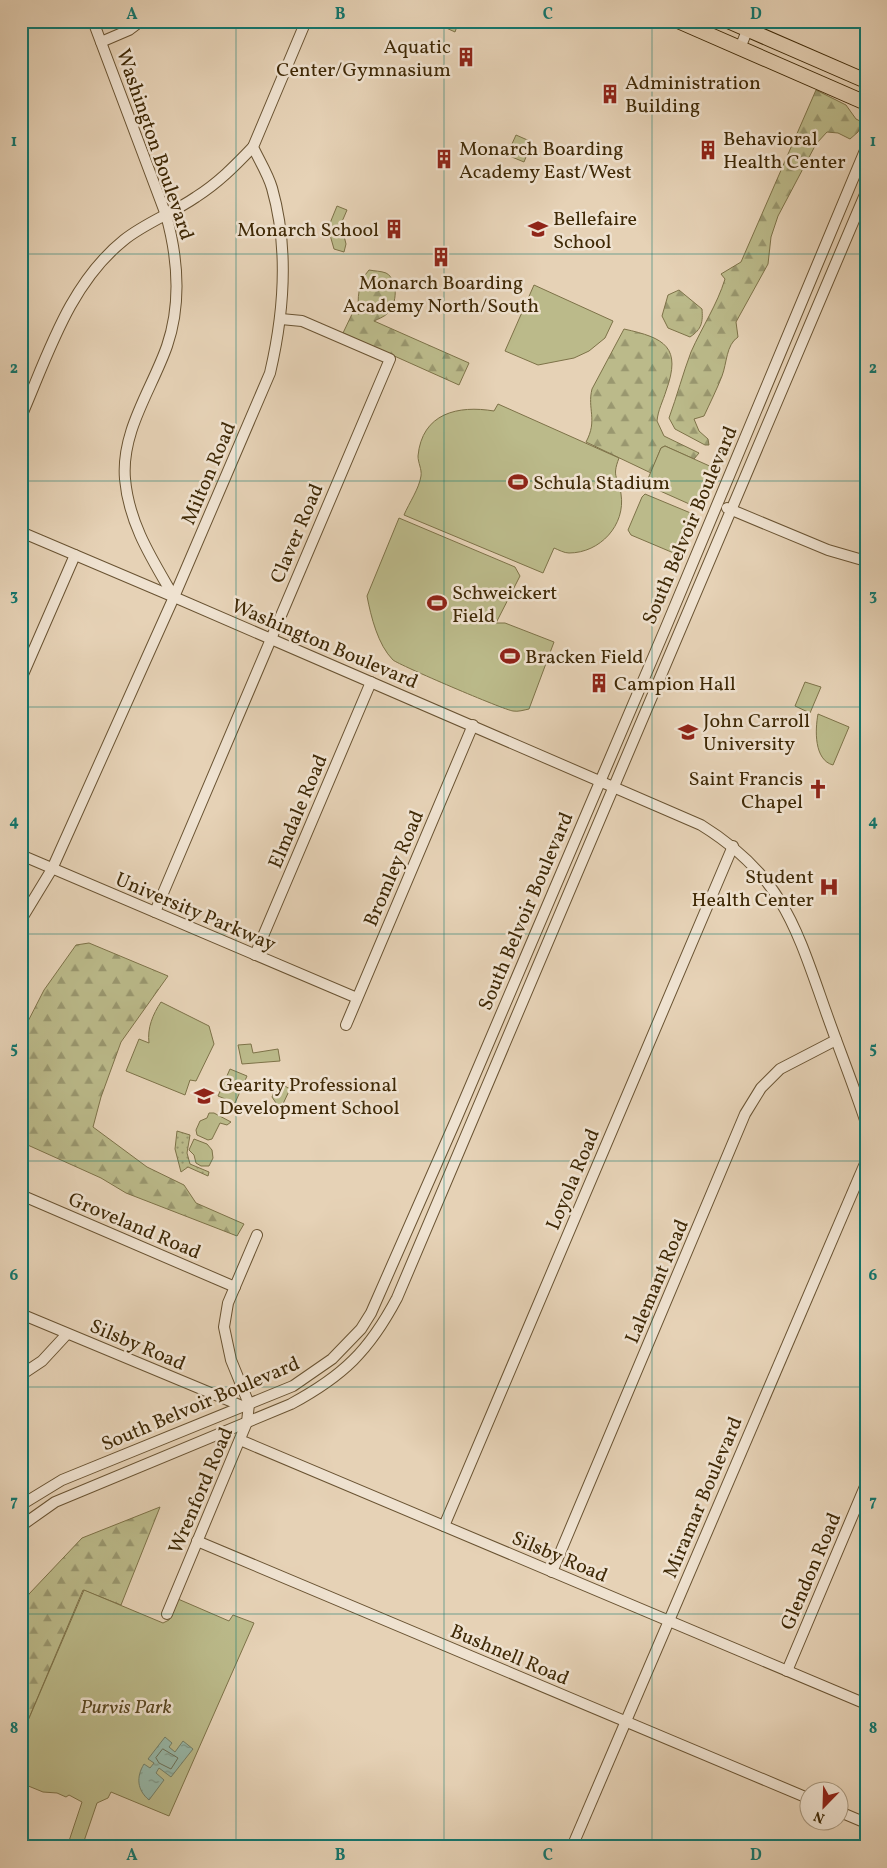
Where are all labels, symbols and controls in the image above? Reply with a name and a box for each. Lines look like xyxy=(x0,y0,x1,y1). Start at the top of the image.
text: A xyxy=(126,4,138,26)
text: B xyxy=(335,4,346,26)
text: C xyxy=(543,4,553,26)
text: D xyxy=(750,4,762,26)
place label: Aquatic Center/Gymnasium xyxy=(276,34,451,85)
street label: Washington Boulevard xyxy=(108,45,200,244)
building icon: Aquatic Center/Gymnasium xyxy=(455,46,477,68)
place label: Administration Building xyxy=(625,70,761,121)
building icon: Administration Building xyxy=(599,83,621,105)
place label: Behavioral Health Center xyxy=(723,126,846,177)
text: 1 xyxy=(11,131,17,153)
text: 1 xyxy=(870,131,876,153)
place label: Monarch Boarding Academy East/West xyxy=(459,136,632,187)
building icon: Behavioral Health Center xyxy=(697,139,719,161)
building icon: Monarch Boarding Academy East/West xyxy=(433,148,455,170)
place label: Bellefaire School xyxy=(553,206,637,257)
place label: Monarch School xyxy=(237,217,379,245)
building icon: Monarch School xyxy=(383,218,405,240)
school or university icon: Bellefaire School xyxy=(527,218,549,240)
building icon: Monarch Boarding Academy North/South xyxy=(430,246,452,268)
place label: Monarch Boarding Academy North/South xyxy=(343,270,539,321)
text: 2 xyxy=(10,358,18,380)
text: 2 xyxy=(869,358,877,380)
street label: Milton Road xyxy=(176,418,244,530)
street label: South Belvoir Boulevard xyxy=(636,422,745,629)
place label: Schula Stadium xyxy=(533,470,670,498)
sports icon: Schula Stadium xyxy=(507,471,529,493)
street label: Claver Road xyxy=(264,480,331,588)
place label: Schweickert Field xyxy=(452,580,557,631)
text: 3 xyxy=(10,585,18,607)
text: 3 xyxy=(869,585,877,607)
sports icon: Schweickert Field xyxy=(426,592,448,614)
street label: Washington Boulevard xyxy=(226,593,422,697)
place label: Bracken Field xyxy=(525,644,644,672)
sports icon: Bracken Field xyxy=(499,645,521,667)
place label: Campion Hall xyxy=(614,671,736,699)
building icon: Campion Hall xyxy=(588,672,610,694)
place label: John Carroll University xyxy=(703,708,810,759)
school or university icon: John Carroll University xyxy=(677,721,699,743)
street label: Elmdale Road xyxy=(262,750,335,873)
place label: Saint Francis Chapel xyxy=(689,766,803,817)
church icon: Saint Francis Chapel xyxy=(807,778,829,800)
street label: Bromley Road xyxy=(358,806,432,931)
street label: South Belvoir Boulevard xyxy=(472,808,581,1015)
text: 4 xyxy=(9,811,19,833)
text: 4 xyxy=(868,811,878,833)
place label: Student Health Center xyxy=(691,864,814,915)
street label: University Parkway xyxy=(111,866,280,959)
hospital icon: Student Health Center xyxy=(818,876,840,898)
text: 5 xyxy=(10,1038,18,1060)
text: 5 xyxy=(869,1038,877,1060)
place label: Gearity Professional Development School xyxy=(219,1072,399,1123)
school or university icon: Gearity Professional Development School xyxy=(193,1085,215,1107)
street label: Loyola Road xyxy=(540,1125,608,1235)
street label: Groveland Road xyxy=(64,1186,205,1267)
street label: Lalemant Road xyxy=(619,1215,697,1348)
text: 6 xyxy=(10,1265,19,1287)
text: 6 xyxy=(869,1265,878,1287)
street label: Silsby Road xyxy=(85,1313,190,1379)
street label: South Belvoir Boulevard xyxy=(97,1350,304,1459)
street label: Miramar Boulevard xyxy=(657,1413,750,1583)
street label: Wrenford Road xyxy=(163,1423,241,1558)
text: 7 xyxy=(10,1491,18,1513)
text: 7 xyxy=(869,1491,877,1513)
street label: Glendon Road xyxy=(775,1509,849,1635)
street label: Silsby Road xyxy=(507,1525,612,1591)
street label: Bushnell Road xyxy=(445,1618,573,1693)
park label: Purvis Park xyxy=(80,1694,172,1722)
text: 8 xyxy=(10,1718,18,1740)
text: 8 xyxy=(869,1718,877,1740)
north arrow xyxy=(800,1780,850,1830)
text: N xyxy=(811,1806,828,1827)
text: A xyxy=(126,1845,138,1867)
text: B xyxy=(335,1845,346,1867)
text: C xyxy=(543,1845,553,1867)
text: D xyxy=(750,1845,762,1867)

